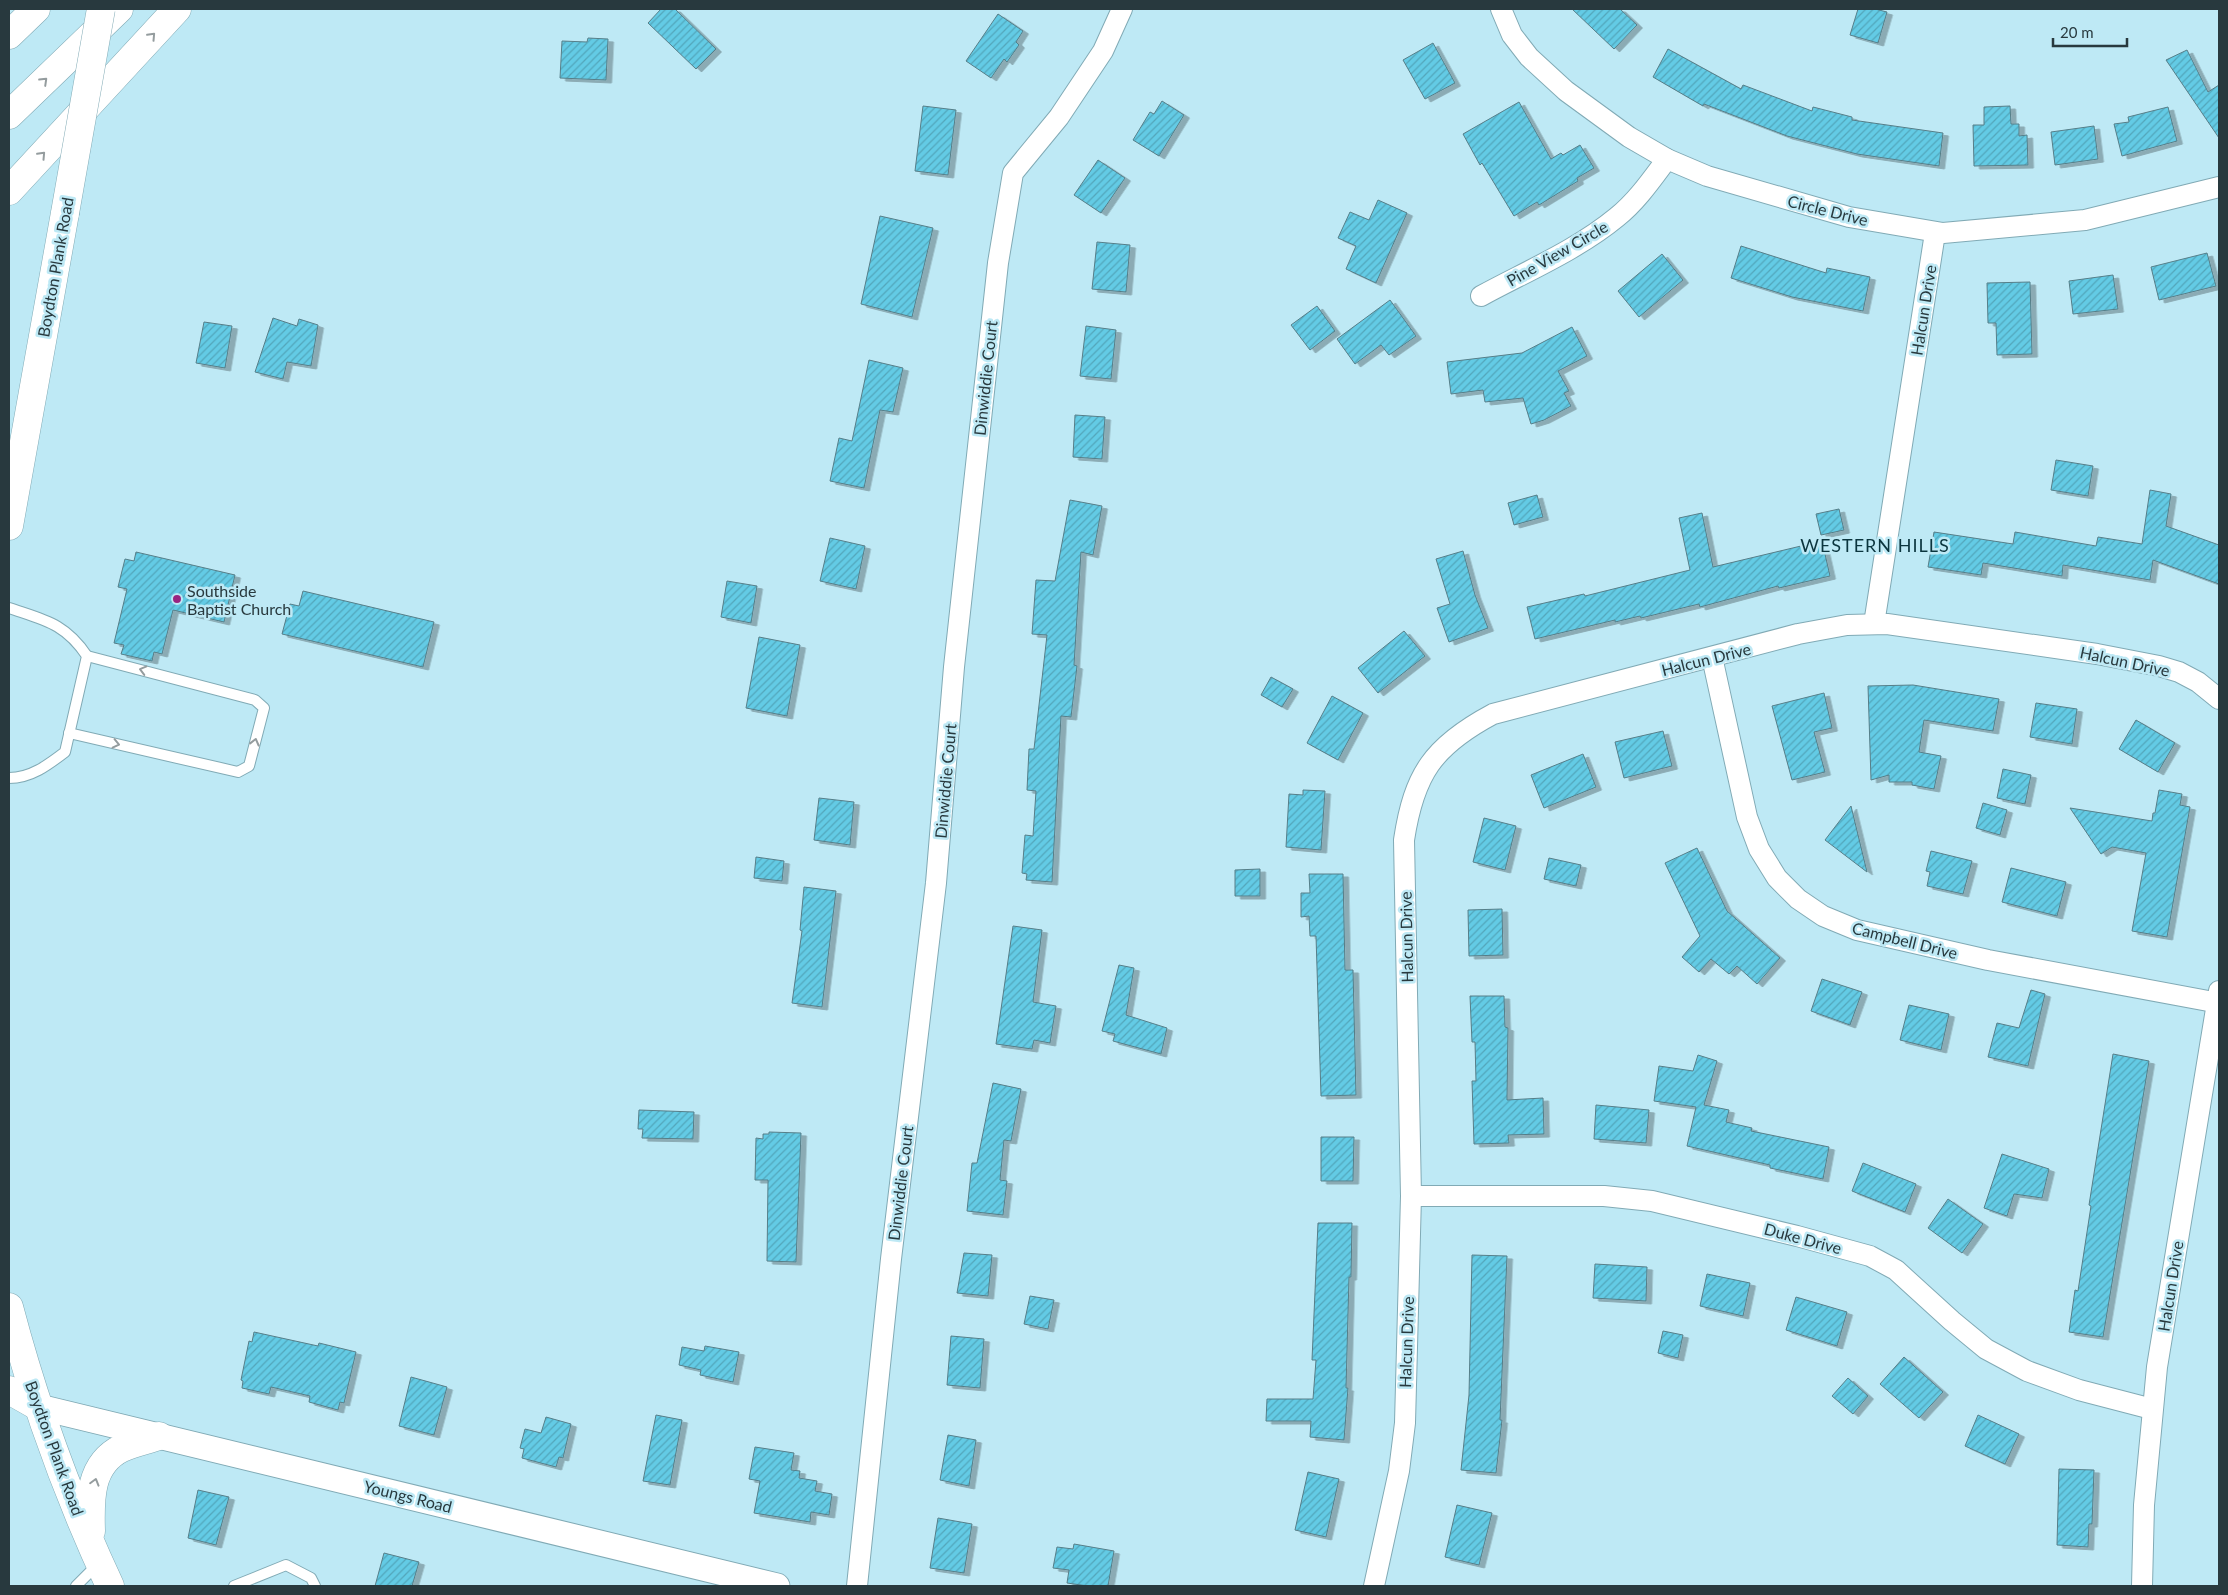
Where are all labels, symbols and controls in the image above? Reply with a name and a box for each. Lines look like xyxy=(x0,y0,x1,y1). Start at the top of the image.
scale bar xyxy=(2053,15,2127,47)
text: 20 m xyxy=(2060,23,2094,41)
one-way arrow xyxy=(146,32,155,41)
one-way arrow xyxy=(38,78,47,87)
one-way arrow xyxy=(36,152,45,161)
street label: Circle Drive xyxy=(1786,191,1870,229)
street label: Boydton Plank Road xyxy=(33,196,77,338)
street label: Pine View Circle xyxy=(1503,216,1611,290)
street label: Halcun Drive xyxy=(1906,263,1940,357)
street label: Dinwiddie Court xyxy=(970,319,1001,436)
district label: WESTERN HILLS xyxy=(1800,534,1950,556)
place label: Southside Baptist Church xyxy=(187,581,291,618)
marker: Southside Baptist Church xyxy=(171,593,183,605)
street label: Halcun Drive xyxy=(1659,639,1753,679)
street label: Halcun Drive xyxy=(2078,642,2172,680)
one-way arrow xyxy=(139,666,147,676)
street label: Dinwiddie Court xyxy=(931,722,960,839)
one-way arrow xyxy=(249,737,260,746)
one-way arrow xyxy=(112,738,121,749)
street label: Halcun Drive xyxy=(1396,891,1416,983)
street label: Campbell Drive xyxy=(1850,918,1960,962)
street label: Dinwiddie Court xyxy=(884,1124,917,1241)
street label: Duke Drive xyxy=(1762,1219,1844,1257)
street label: Halcun Drive xyxy=(2153,1239,2187,1333)
street label: Halcun Drive xyxy=(1395,1296,1417,1388)
street label: Boydton Plank Road xyxy=(22,1378,88,1518)
street label: Youngs Road xyxy=(362,1476,454,1516)
one-way arrow xyxy=(89,1478,99,1486)

